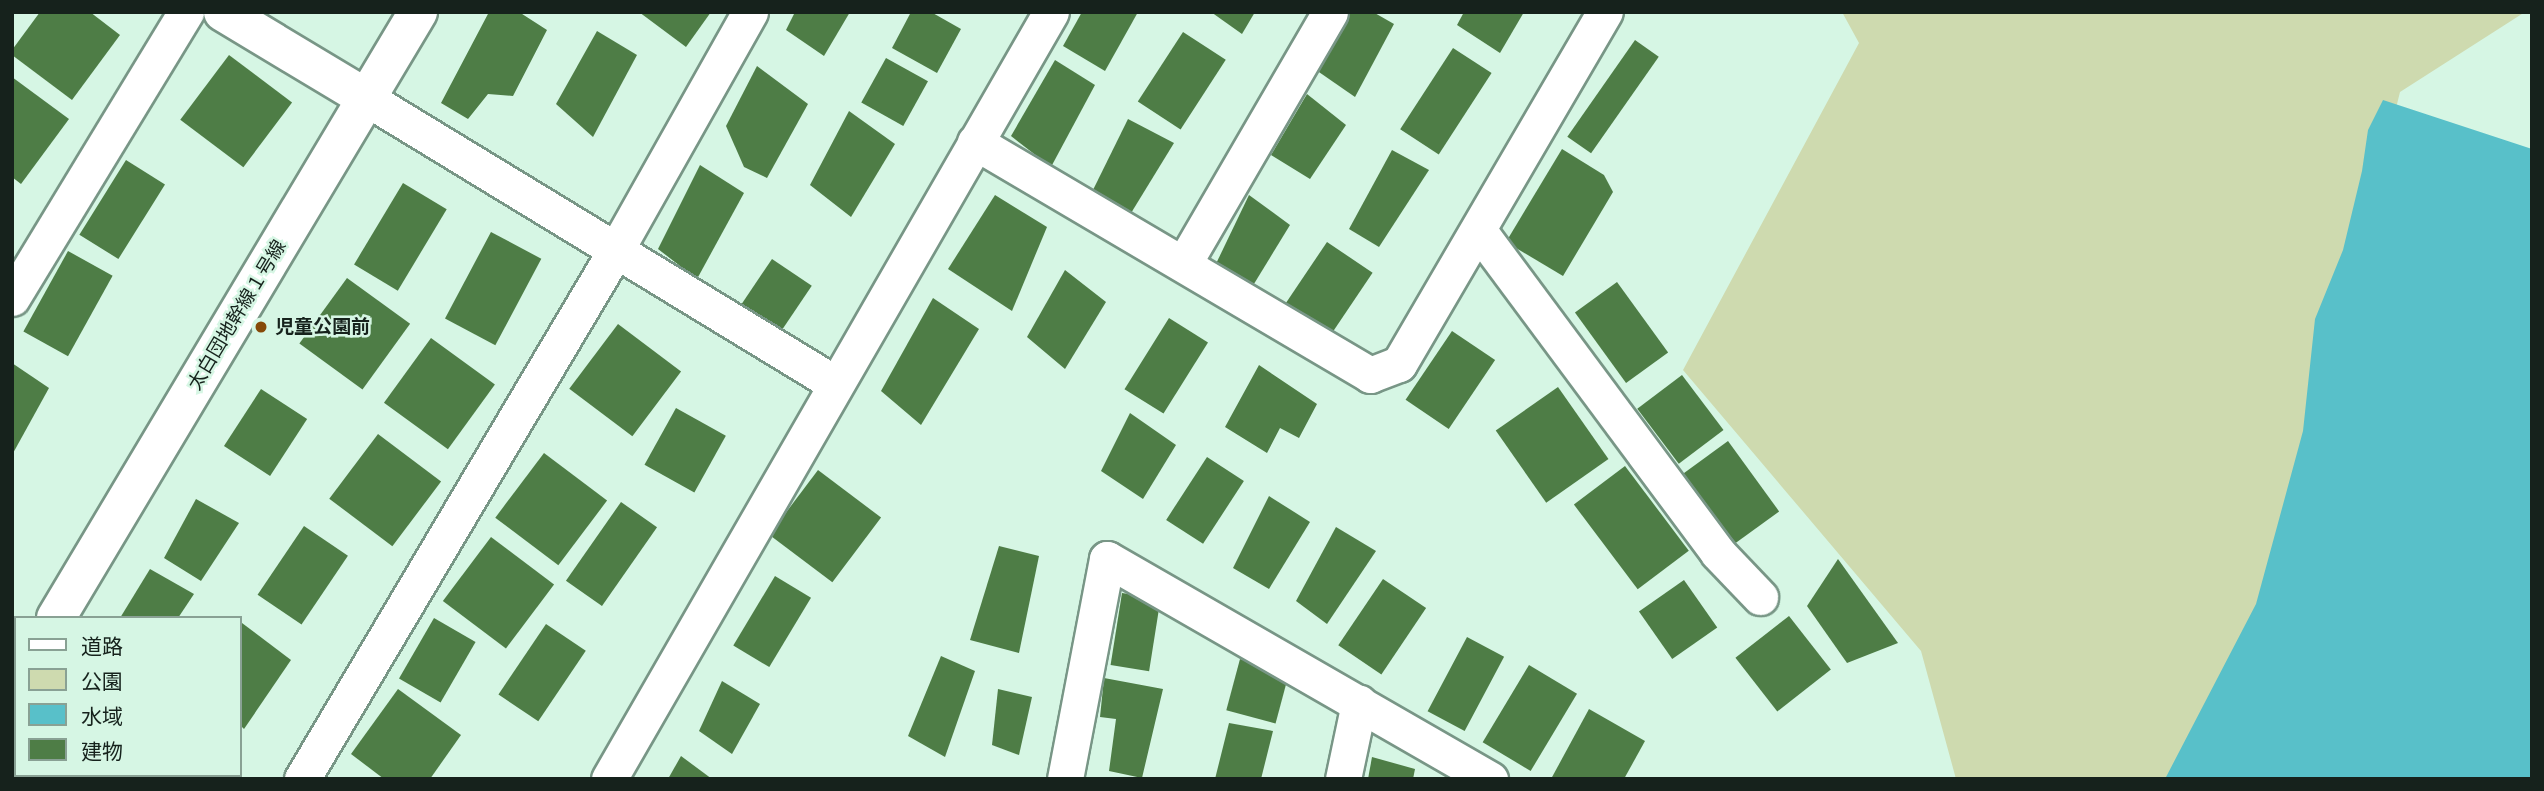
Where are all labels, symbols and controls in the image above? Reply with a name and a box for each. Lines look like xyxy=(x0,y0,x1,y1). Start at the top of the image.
street label: 太白団地幹線１号線 xyxy=(183,236,291,394)
place label: 児童公園前 xyxy=(275,316,370,338)
marker: 児童公園前 xyxy=(253,319,269,335)
legend xyxy=(14,616,242,777)
text: 道路 xyxy=(81,634,123,659)
text: 公園 xyxy=(81,669,123,694)
text: 水域 xyxy=(81,704,123,729)
text: 建物 xyxy=(81,739,123,764)

